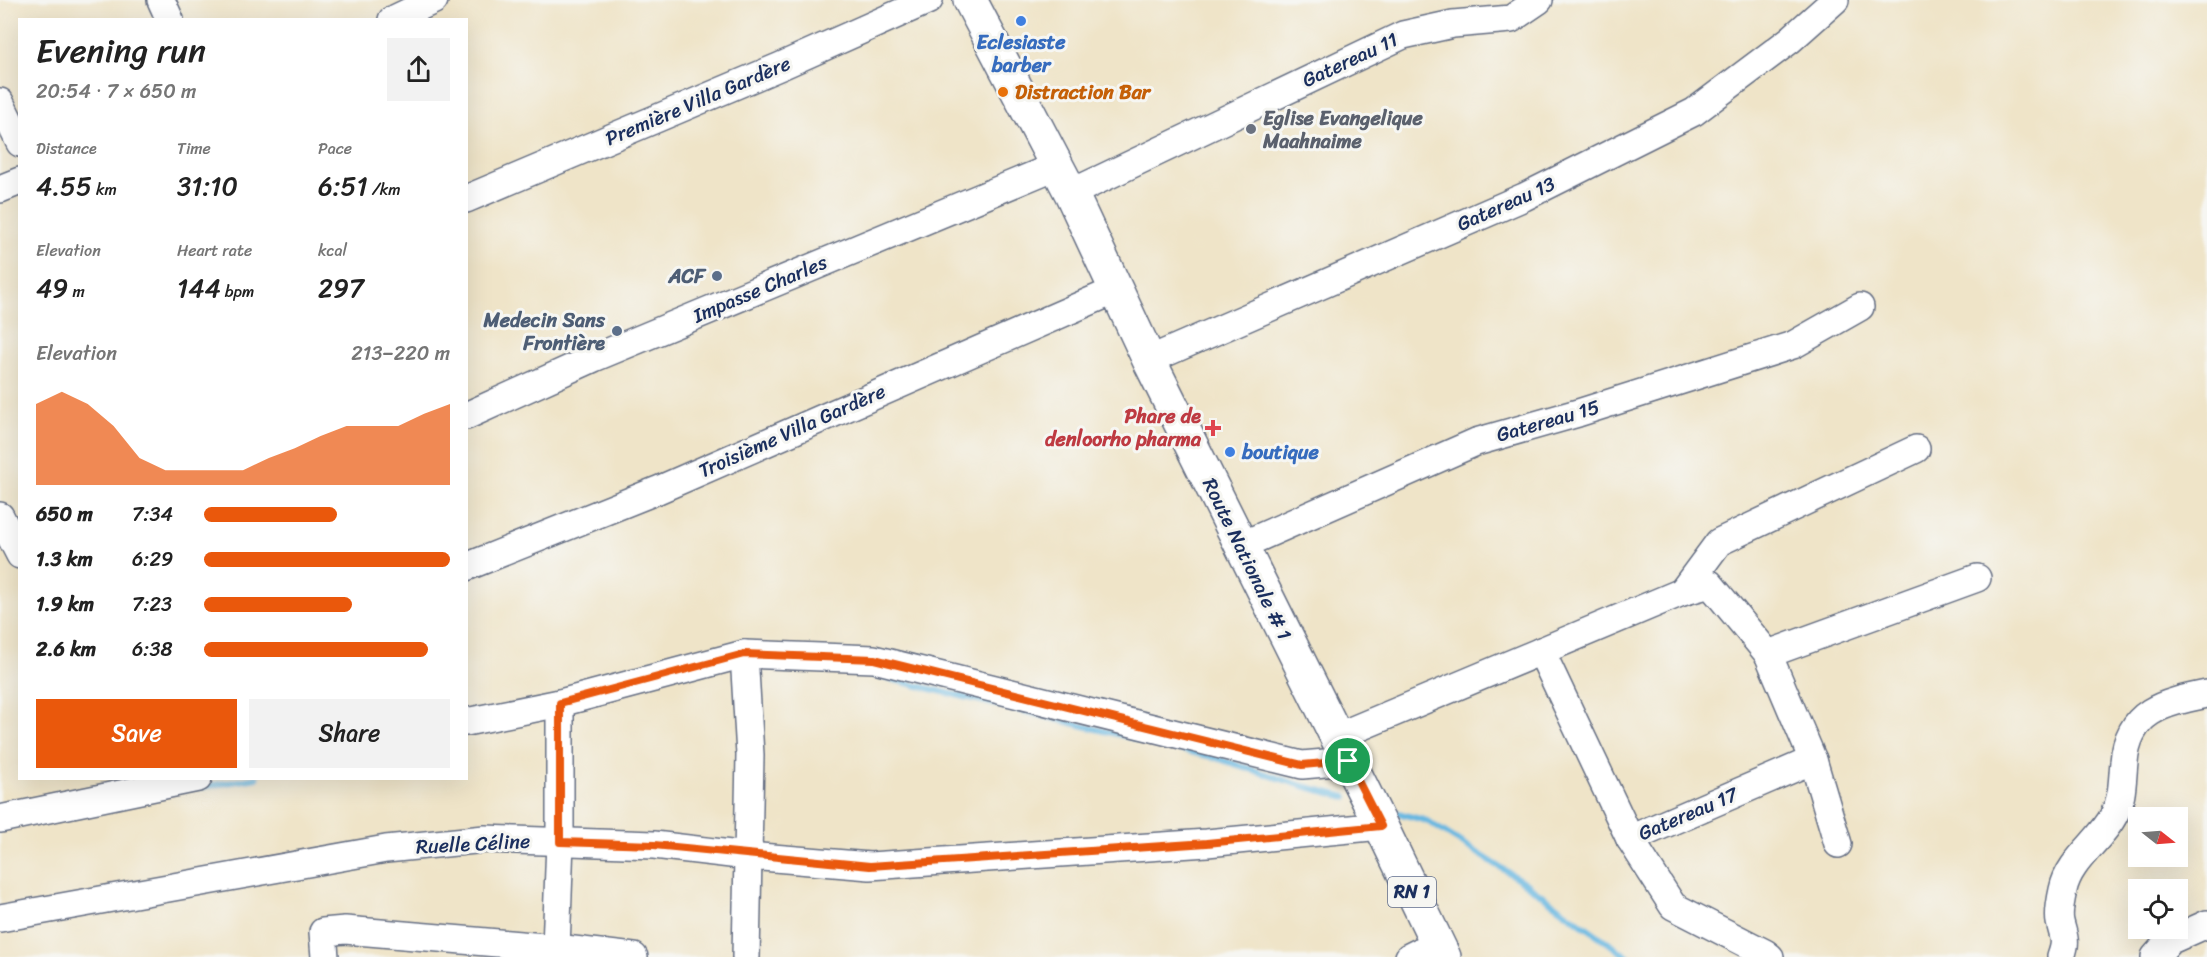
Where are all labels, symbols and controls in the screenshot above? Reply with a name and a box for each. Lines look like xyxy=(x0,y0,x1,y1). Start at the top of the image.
marker: Eclesiaste barber xyxy=(1014,14,1028,28)
text: Evening run xyxy=(36,22,206,80)
street label: Gatereau 11 xyxy=(1296,22,1404,98)
place label: Eclesiaste barber xyxy=(976,25,1066,83)
button: share xyxy=(387,38,450,101)
street label: Première Villa Gardère xyxy=(600,46,796,156)
text: 20:54 · 7 × 650 m xyxy=(36,74,196,109)
place label: Distraction Bar xyxy=(1015,75,1152,110)
marker: Distraction Bar xyxy=(996,85,1010,99)
place label: Eglise Evangelique Maahnaime xyxy=(1262,101,1423,159)
marker: Eglise Evangelique Maahnaime xyxy=(1244,122,1258,136)
text: Distance xyxy=(36,134,97,163)
text: Time xyxy=(177,134,211,163)
text: Pace xyxy=(318,134,352,163)
text: 4.55 xyxy=(36,163,92,209)
text: 31:10 xyxy=(177,163,238,209)
text: 6:51 xyxy=(318,163,368,209)
street label: Gatereau 13 xyxy=(1451,167,1561,241)
text: km xyxy=(92,175,117,204)
text: /km xyxy=(368,175,401,204)
text: Elevation xyxy=(36,236,101,265)
text: Heart rate xyxy=(177,236,252,265)
text: kcal xyxy=(318,236,347,265)
street label: Impasse Charles xyxy=(686,245,833,333)
place label: ACF xyxy=(668,259,707,294)
text: 49 xyxy=(36,265,68,311)
text: 144 xyxy=(177,265,221,311)
text: 297 xyxy=(318,265,364,311)
marker: ACF xyxy=(710,269,724,283)
text: m xyxy=(68,277,85,306)
text: bpm xyxy=(221,277,254,306)
place label: Medecin Sans Frontière xyxy=(482,303,606,361)
marker: Medecin Sans Frontière xyxy=(610,324,624,338)
text: Elevation xyxy=(36,336,117,371)
text: 213–220 m xyxy=(351,336,450,371)
street label: Troisième Villa Gardère xyxy=(693,374,891,488)
street label: Gatereau 15 xyxy=(1492,390,1604,452)
place label: Phare de denloorho pharma xyxy=(1045,399,1202,457)
marker: Phare de denloorho pharma xyxy=(1206,421,1220,435)
place label: boutique xyxy=(1241,435,1320,470)
marker: boutique xyxy=(1223,445,1237,459)
street label: Route Nationale # 1 xyxy=(1192,472,1302,646)
text: 650 m xyxy=(36,497,93,532)
text: 7:34 xyxy=(132,497,173,532)
text: 1.3 km xyxy=(36,542,93,577)
text: 6:29 xyxy=(132,542,173,577)
text: 1.9 km xyxy=(36,587,94,622)
text: 7:23 xyxy=(132,587,172,622)
text: 2.6 km xyxy=(36,632,96,667)
text: 6:38 xyxy=(132,632,172,667)
button: Save xyxy=(36,699,237,768)
button: Share xyxy=(249,699,450,768)
pin xyxy=(1322,735,1373,786)
icon: arrive xyxy=(1331,744,1364,777)
street label: Gatereau 17 xyxy=(1633,777,1745,851)
north arrow xyxy=(2128,807,2188,867)
map controls xyxy=(2128,807,2188,939)
street label: Ruelle Céline xyxy=(415,824,531,864)
road number: RN 1 xyxy=(1388,877,1436,907)
button: locate xyxy=(2128,879,2188,939)

